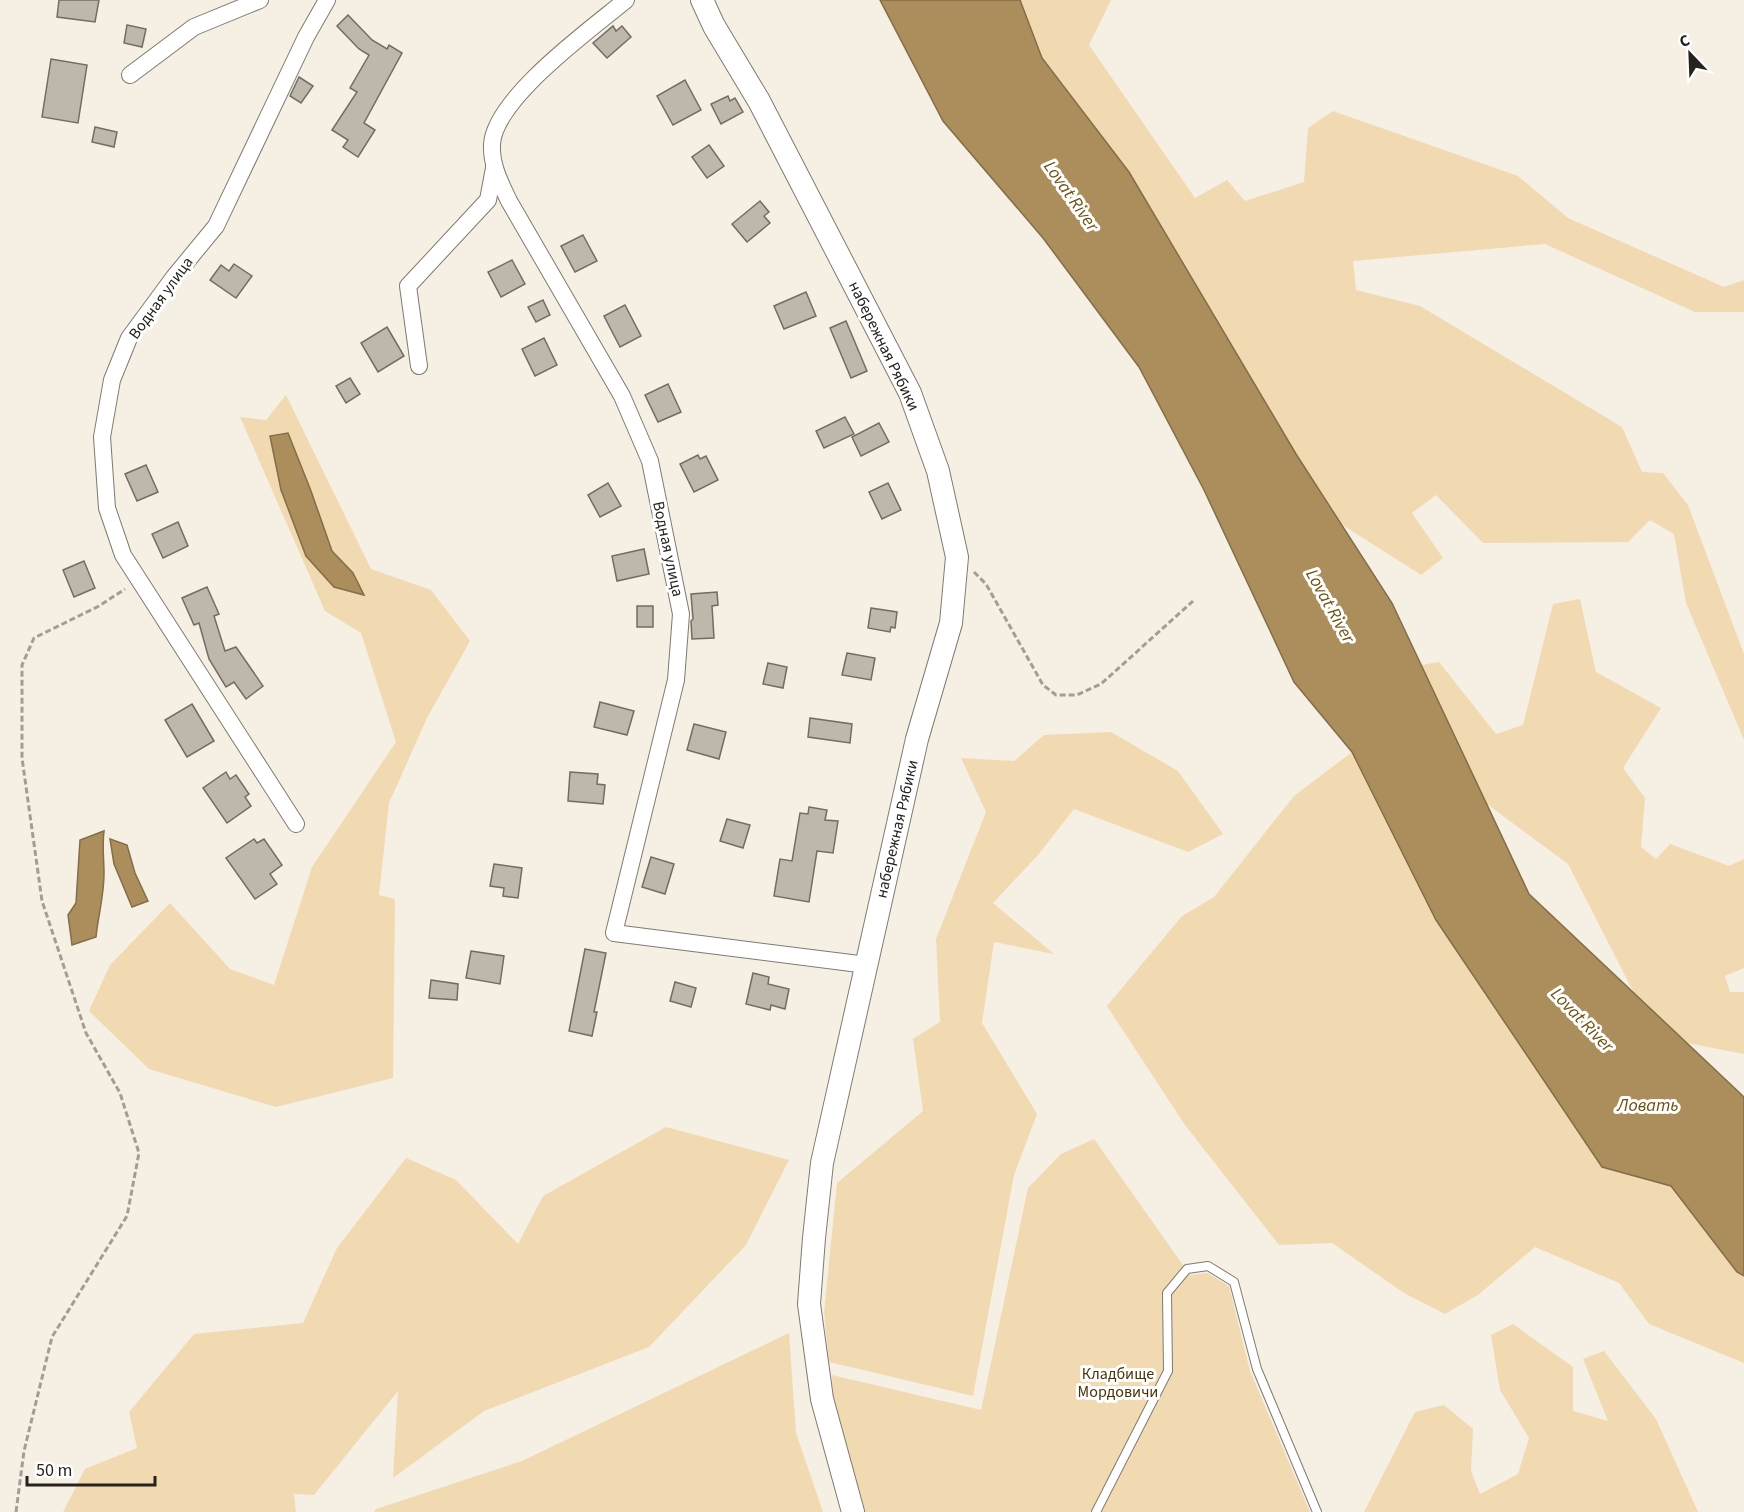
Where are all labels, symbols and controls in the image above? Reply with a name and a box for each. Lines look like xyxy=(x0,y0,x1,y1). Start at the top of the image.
north arrow xyxy=(1660,24,1720,84)
text: С xyxy=(1676,29,1693,53)
water label: Lovat River xyxy=(1037,156,1105,237)
street label: Водная улица xyxy=(124,252,198,344)
street label: набережная Рябики xyxy=(843,278,925,414)
street label: Водная улица xyxy=(647,499,689,599)
water label: Lovat River xyxy=(1299,564,1361,648)
street label: набережная Рябики xyxy=(870,758,924,900)
water label: Lovat River xyxy=(1545,982,1620,1059)
water label: Ловать xyxy=(1616,1093,1679,1118)
park label: Кладбище Мордовичи xyxy=(1078,1363,1158,1403)
scale bar xyxy=(27,1449,154,1487)
text: 50 m xyxy=(36,1458,72,1483)

